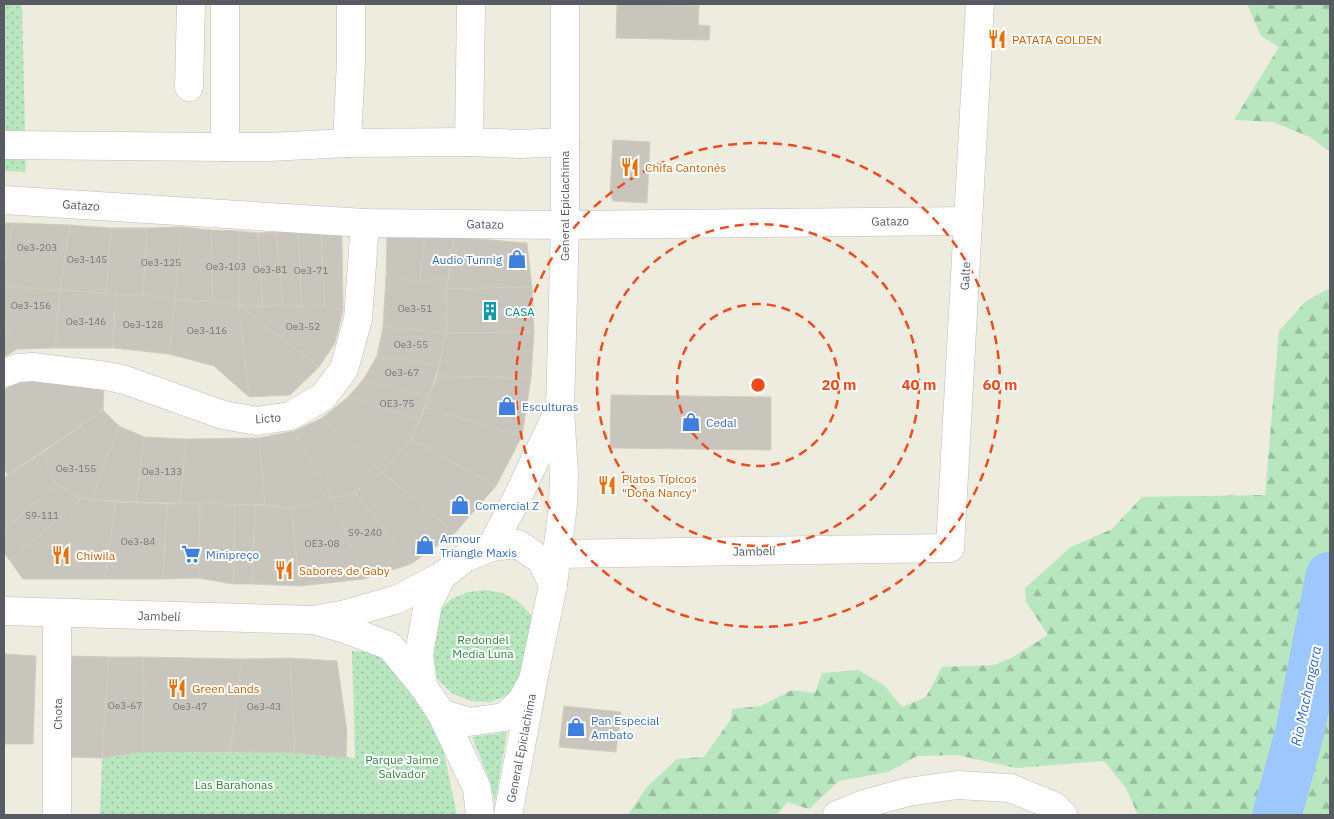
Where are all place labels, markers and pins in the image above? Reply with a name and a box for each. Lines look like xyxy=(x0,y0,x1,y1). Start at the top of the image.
restaurant icon: PATATA GOLDEN xyxy=(986,28,1008,50)
place label: PATATA GOLDEN xyxy=(1012,32,1102,47)
restaurant icon: Chifa Cantonés xyxy=(619,156,641,178)
place label: Chifa Cantonés xyxy=(645,160,726,175)
shop icon: Audio Tunnig xyxy=(506,248,528,270)
place label: Audio Tunnig xyxy=(432,252,503,267)
building icon: CASA xyxy=(479,300,501,322)
place label: CASA xyxy=(505,304,535,319)
centre of rings xyxy=(749,376,767,394)
shop icon: Esculturas xyxy=(496,395,518,417)
place label: Esculturas xyxy=(522,399,579,414)
shop icon: Cedal xyxy=(680,411,702,433)
place label: Cedal xyxy=(706,415,737,430)
place label: Platos Típicos "Doña Nancy" xyxy=(622,471,697,500)
restaurant icon: Platos Típicos "Doña Nancy" xyxy=(596,474,618,496)
shop icon: Comercial Z xyxy=(449,494,471,516)
place label: Comercial Z xyxy=(475,498,539,513)
place label: Armour Triangle Maxis xyxy=(440,531,517,560)
shop icon: Armour Triangle Maxis xyxy=(414,534,436,556)
supermarket icon: Minipreço xyxy=(180,543,202,565)
restaurant icon: Chiwila xyxy=(50,544,72,566)
place label: Minipreço xyxy=(206,547,259,562)
place label: Chiwila xyxy=(76,548,116,563)
restaurant icon: Sabores de Gaby xyxy=(273,559,295,581)
place label: Sabores de Gaby xyxy=(299,563,390,578)
restaurant icon: Green Lands xyxy=(166,677,188,699)
place label: Green Lands xyxy=(192,681,260,696)
place label: Pan Especial Ambato xyxy=(591,713,659,742)
shop icon: Pan Especial Ambato xyxy=(565,716,587,738)

